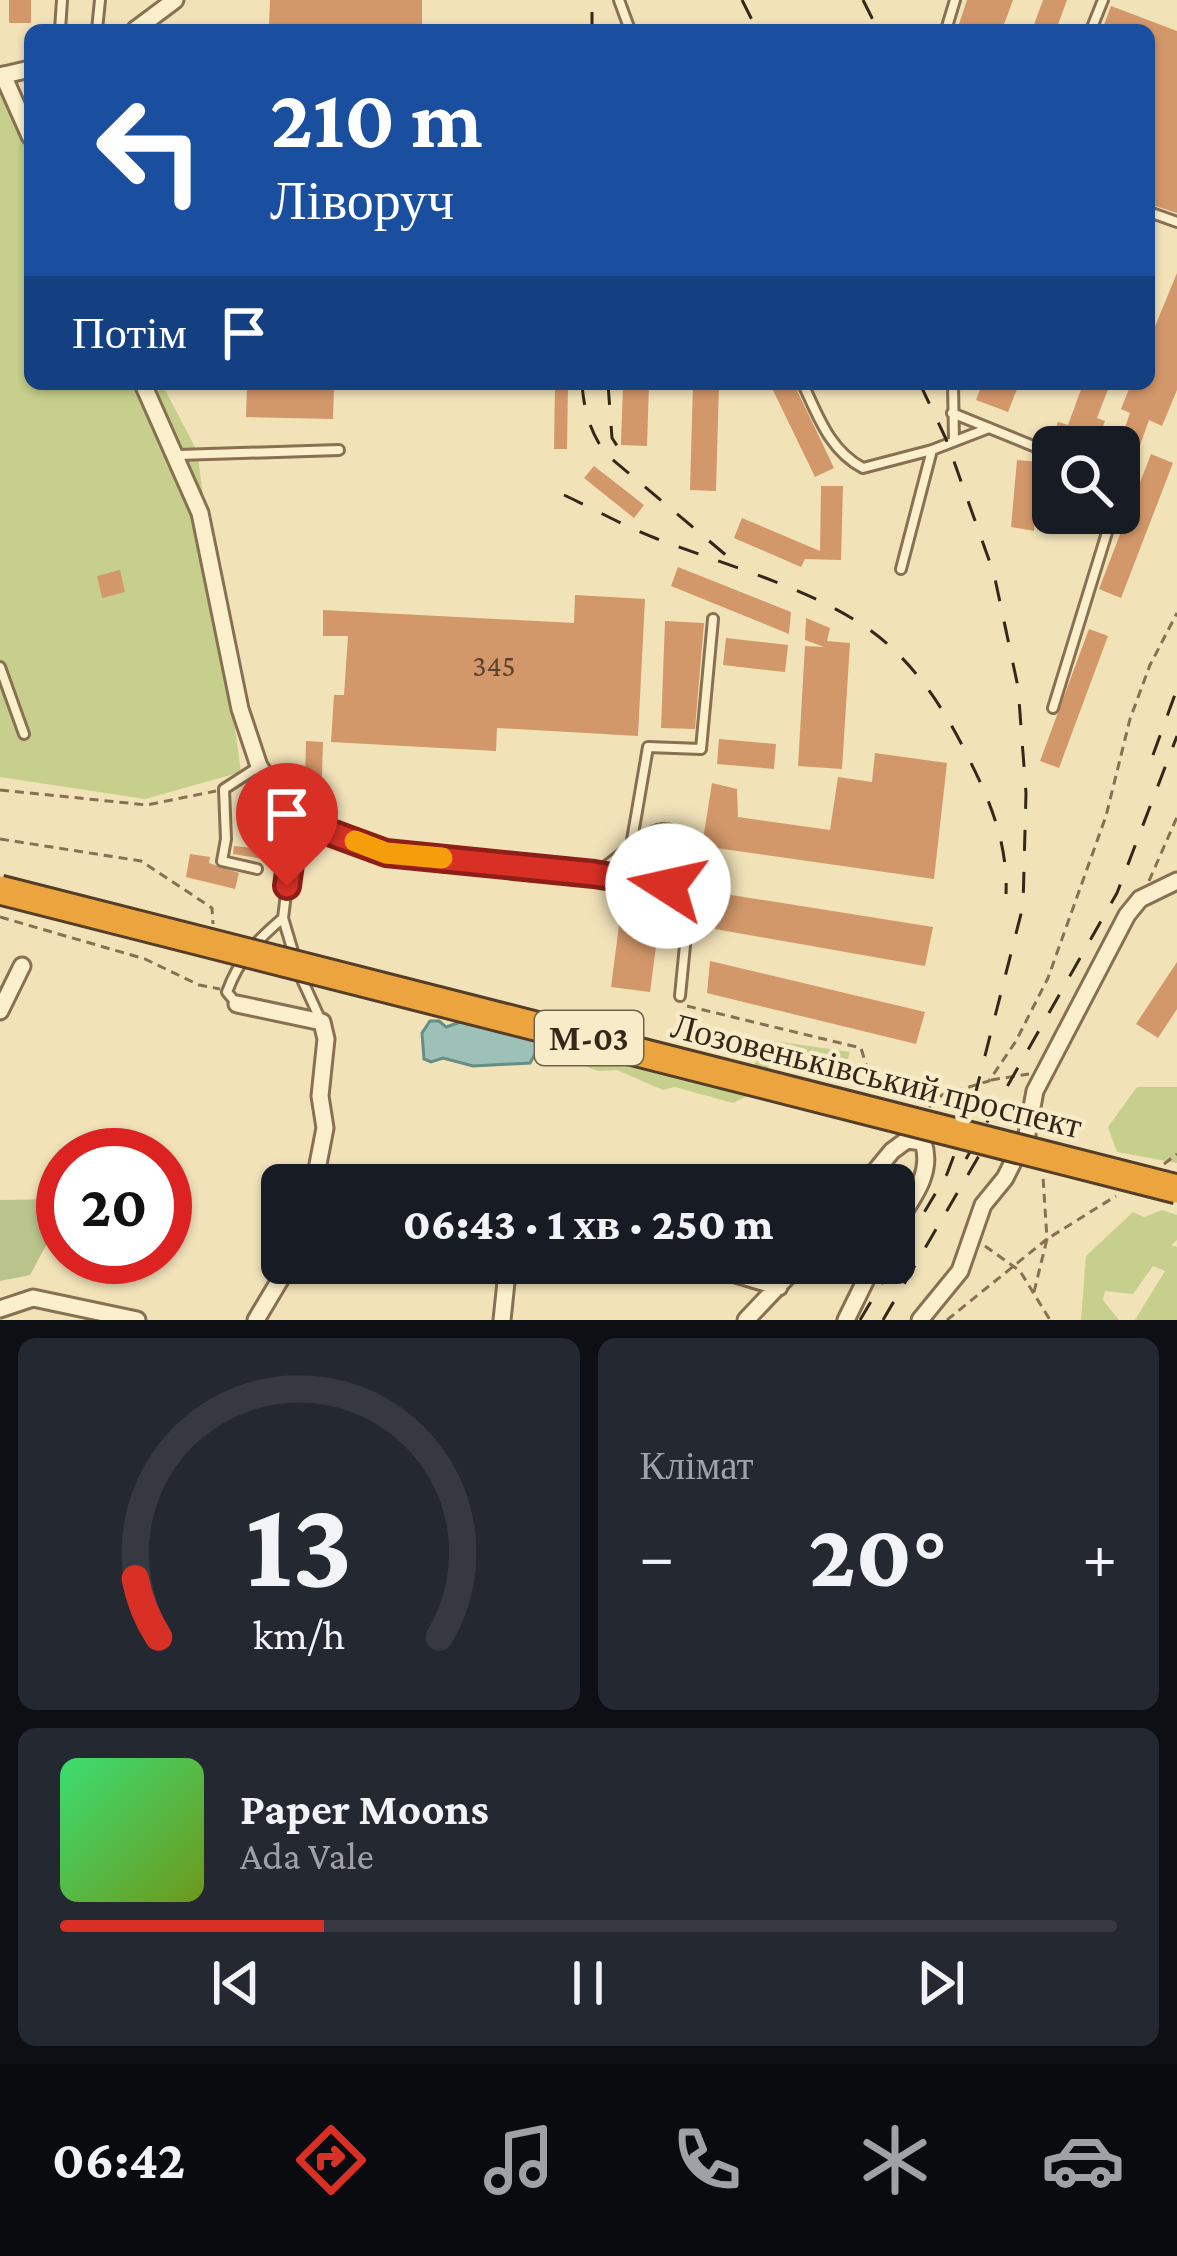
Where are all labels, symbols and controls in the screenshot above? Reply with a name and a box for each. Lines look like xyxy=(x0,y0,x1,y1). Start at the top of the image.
icon: left xyxy=(72,72,228,228)
text: 210 m xyxy=(270,72,483,165)
text: Ліворуч xyxy=(270,171,454,231)
icon: arrive xyxy=(211,300,277,366)
text: Потім xyxy=(72,308,187,358)
map controls xyxy=(1032,426,1140,534)
button: search xyxy=(1032,426,1140,534)
house number: 345 xyxy=(472,649,516,682)
pin xyxy=(236,763,338,886)
icon: arrive xyxy=(254,781,320,847)
position arrow xyxy=(605,823,731,949)
street label: Лозовеньківський проспект xyxy=(667,1006,1086,1146)
road number: М-03 xyxy=(535,1011,643,1065)
speed limit sign: 20 xyxy=(36,1128,192,1284)
text: 06:43 · 1 хв · 250 m xyxy=(403,1199,773,1249)
text: Клімат xyxy=(640,1444,754,1487)
text: 13 xyxy=(245,1474,353,1613)
text: 20° xyxy=(808,1505,948,1605)
text: − xyxy=(640,1519,674,1592)
text: + xyxy=(1082,1519,1117,1592)
text: km/h xyxy=(253,1611,345,1658)
text: Paper Moons xyxy=(240,1784,489,1834)
text: Ada Vale xyxy=(240,1834,374,1877)
icon: previous xyxy=(203,1950,269,2016)
icon: pause xyxy=(555,1950,621,2016)
icon: next xyxy=(908,1950,974,2016)
icon: directions xyxy=(289,2118,373,2202)
icon: music xyxy=(477,2118,561,2202)
icon: phone xyxy=(665,2118,749,2202)
icon: climate xyxy=(853,2118,937,2202)
icon: car xyxy=(1041,2118,1125,2202)
text: 06:42 xyxy=(52,2130,185,2190)

